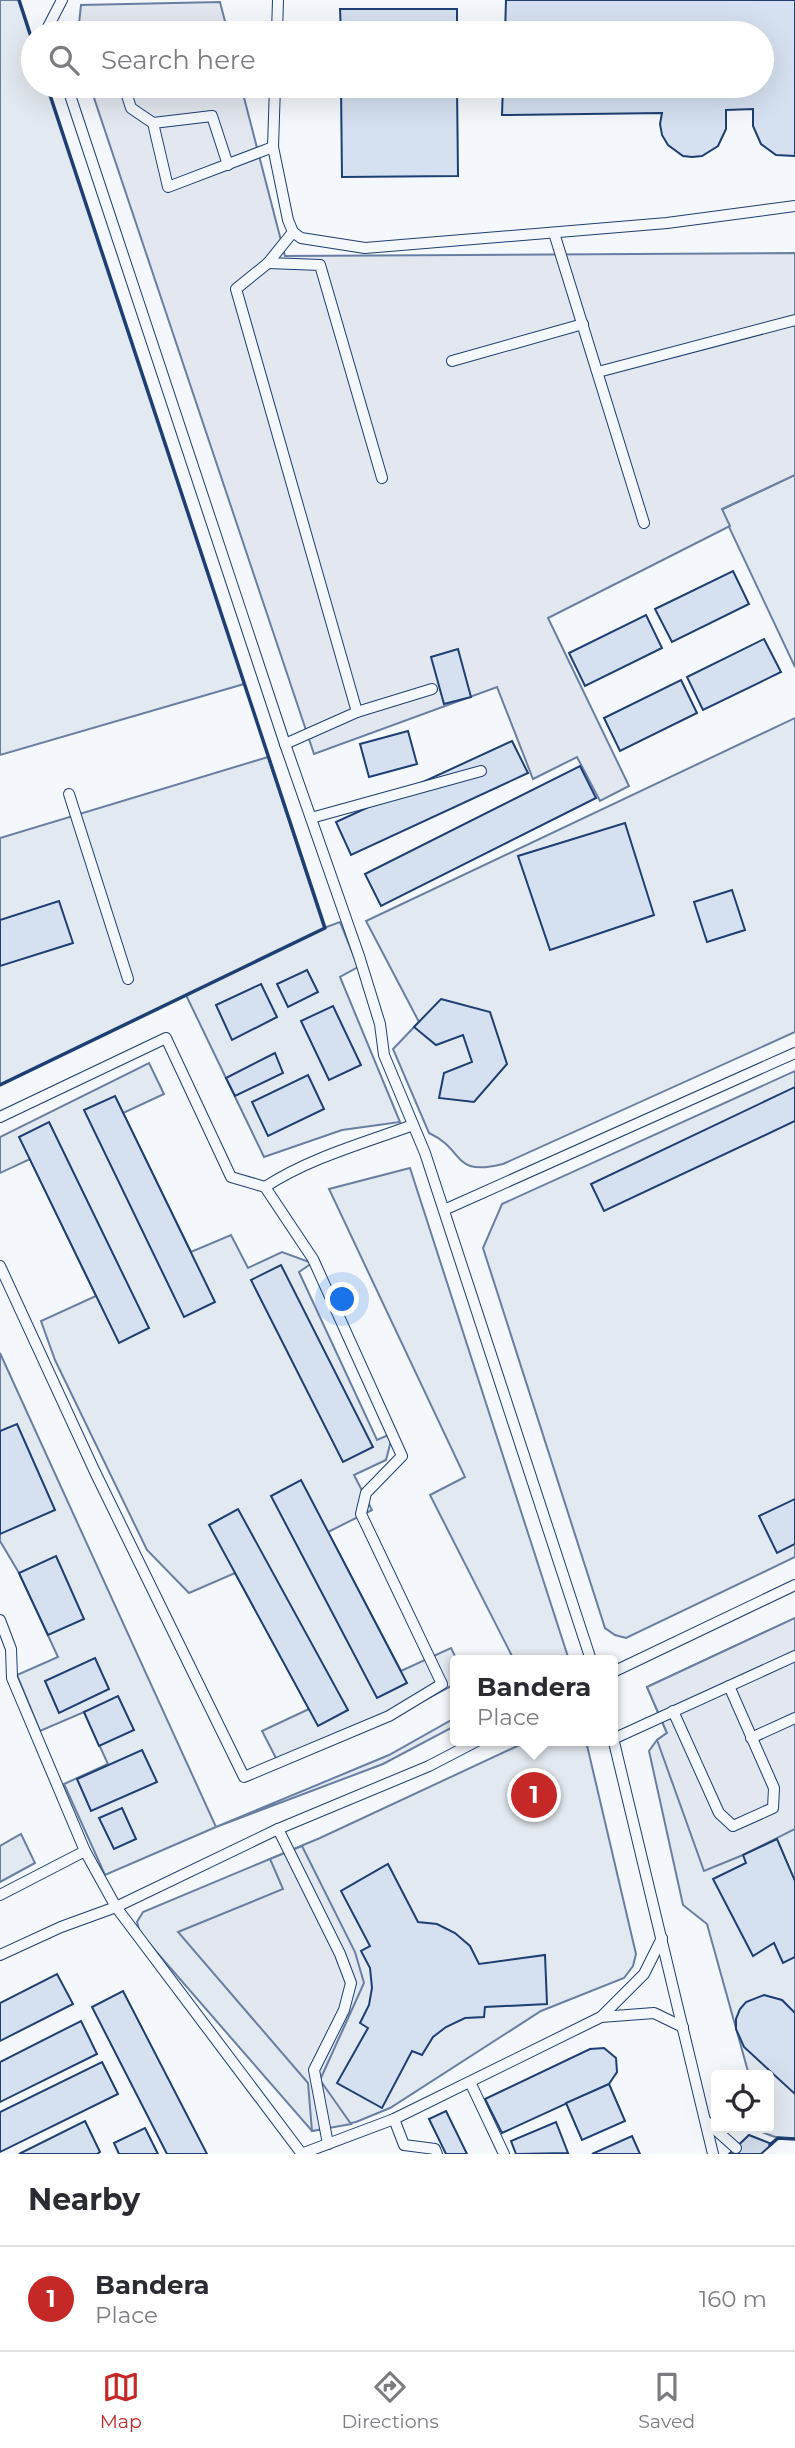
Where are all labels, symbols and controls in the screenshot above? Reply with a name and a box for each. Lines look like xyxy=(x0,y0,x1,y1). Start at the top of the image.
search box xyxy=(21,21,774,98)
icon: search xyxy=(45,41,83,79)
text: Search here xyxy=(101,44,256,76)
your location xyxy=(325,1282,359,1316)
popup xyxy=(450,1655,618,1746)
text: Bandera xyxy=(477,1671,591,1703)
text: Place xyxy=(477,1703,540,1731)
pin: 1 xyxy=(511,1769,557,1821)
map controls xyxy=(711,2070,774,2133)
button: locate xyxy=(711,2070,774,2133)
text: Nearby xyxy=(28,2181,140,2218)
text: Bandera xyxy=(95,2269,210,2301)
text: 1 xyxy=(46,2285,56,2313)
text: 160 m xyxy=(699,2285,767,2313)
text: Place xyxy=(95,2301,158,2329)
tab: Map xyxy=(100,2368,142,2433)
tab: Directions xyxy=(341,2368,439,2433)
tab: Saved xyxy=(638,2368,695,2433)

